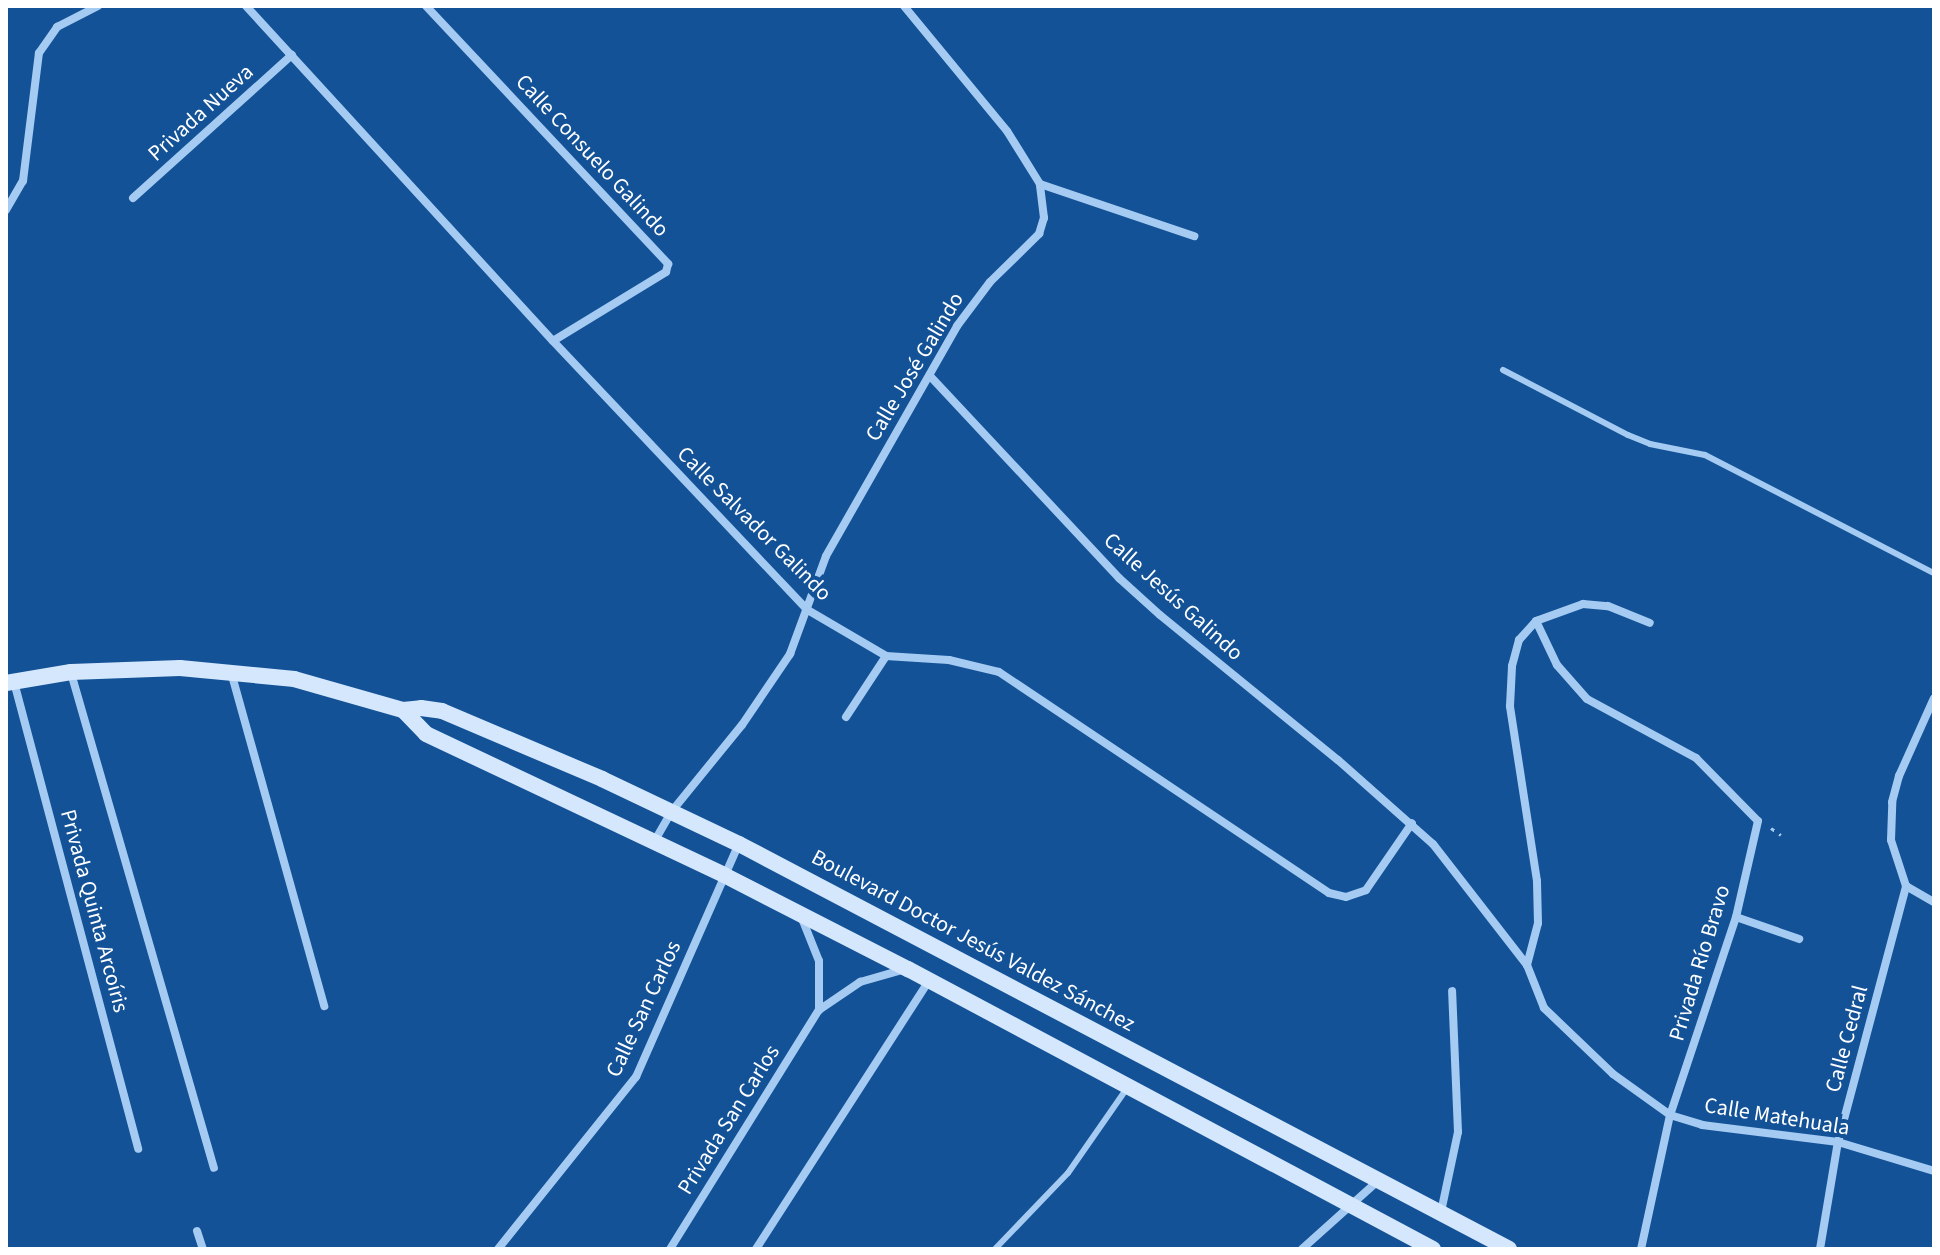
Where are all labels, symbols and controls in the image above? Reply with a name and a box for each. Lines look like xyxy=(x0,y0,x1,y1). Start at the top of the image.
street label: Privada Nueva xyxy=(143,59,259,167)
street label: Calle Consuelo Galindo xyxy=(510,69,674,243)
street label: Calle José Galindo xyxy=(860,288,970,446)
street label: Calle Salvador Galindo xyxy=(671,441,837,607)
street label: Calle Jesús Galindo xyxy=(1098,528,1248,666)
street label: Privada Quinta Arcoíris xyxy=(54,807,134,1015)
street label: Boulevard Doctor Jesús Valdez Sánchez xyxy=(807,844,1139,1038)
street label: Privada Río Bravo xyxy=(1664,882,1736,1044)
street label: Calle San Carlos xyxy=(601,937,687,1081)
street label: Calle Cedral xyxy=(1820,983,1874,1095)
street label: Privada San Carlos xyxy=(672,1040,786,1200)
street label: Calle Matehuala xyxy=(1702,1092,1852,1142)

